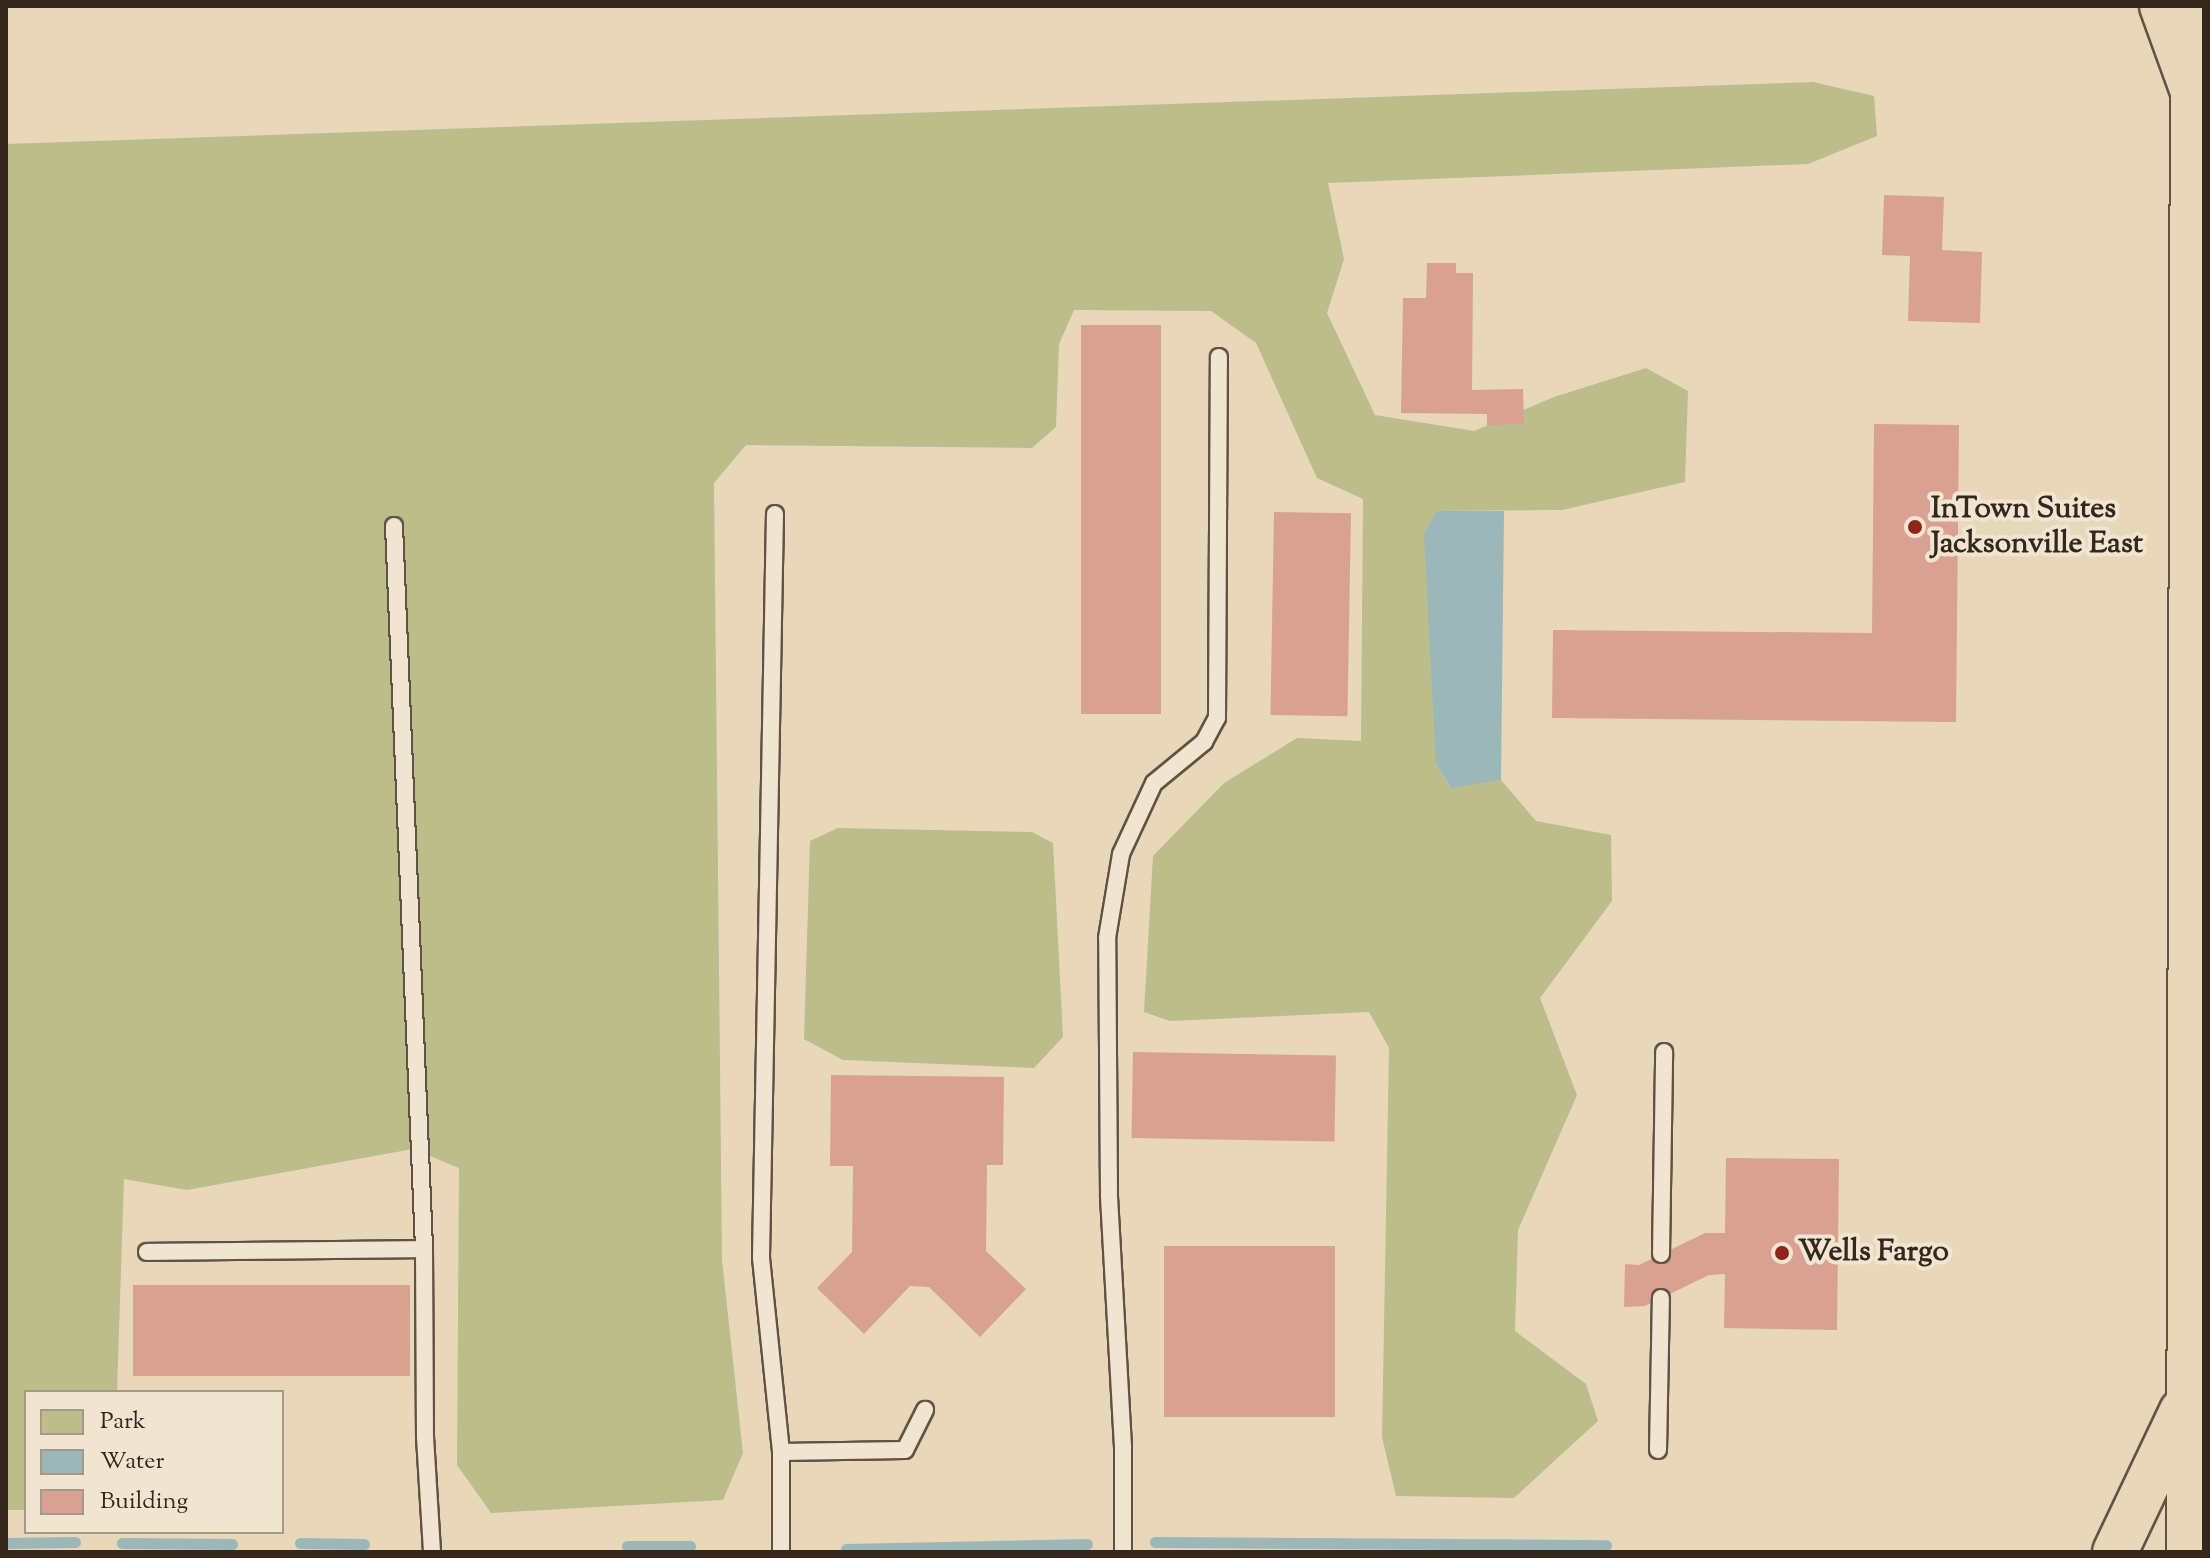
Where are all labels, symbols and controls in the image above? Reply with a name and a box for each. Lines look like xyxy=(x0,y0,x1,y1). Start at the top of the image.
place label: InTown Suites Jacksonville East xyxy=(1931,492,2143,562)
marker: InTown Suites Jacksonville East xyxy=(1906,518,1924,536)
place label: Wells Fargo xyxy=(1798,1235,1949,1271)
marker: Wells Fargo xyxy=(1773,1244,1791,1262)
legend xyxy=(24,1390,284,1534)
text: Park xyxy=(100,1405,146,1439)
text: Water xyxy=(100,1445,164,1479)
text: Building xyxy=(100,1485,188,1519)

